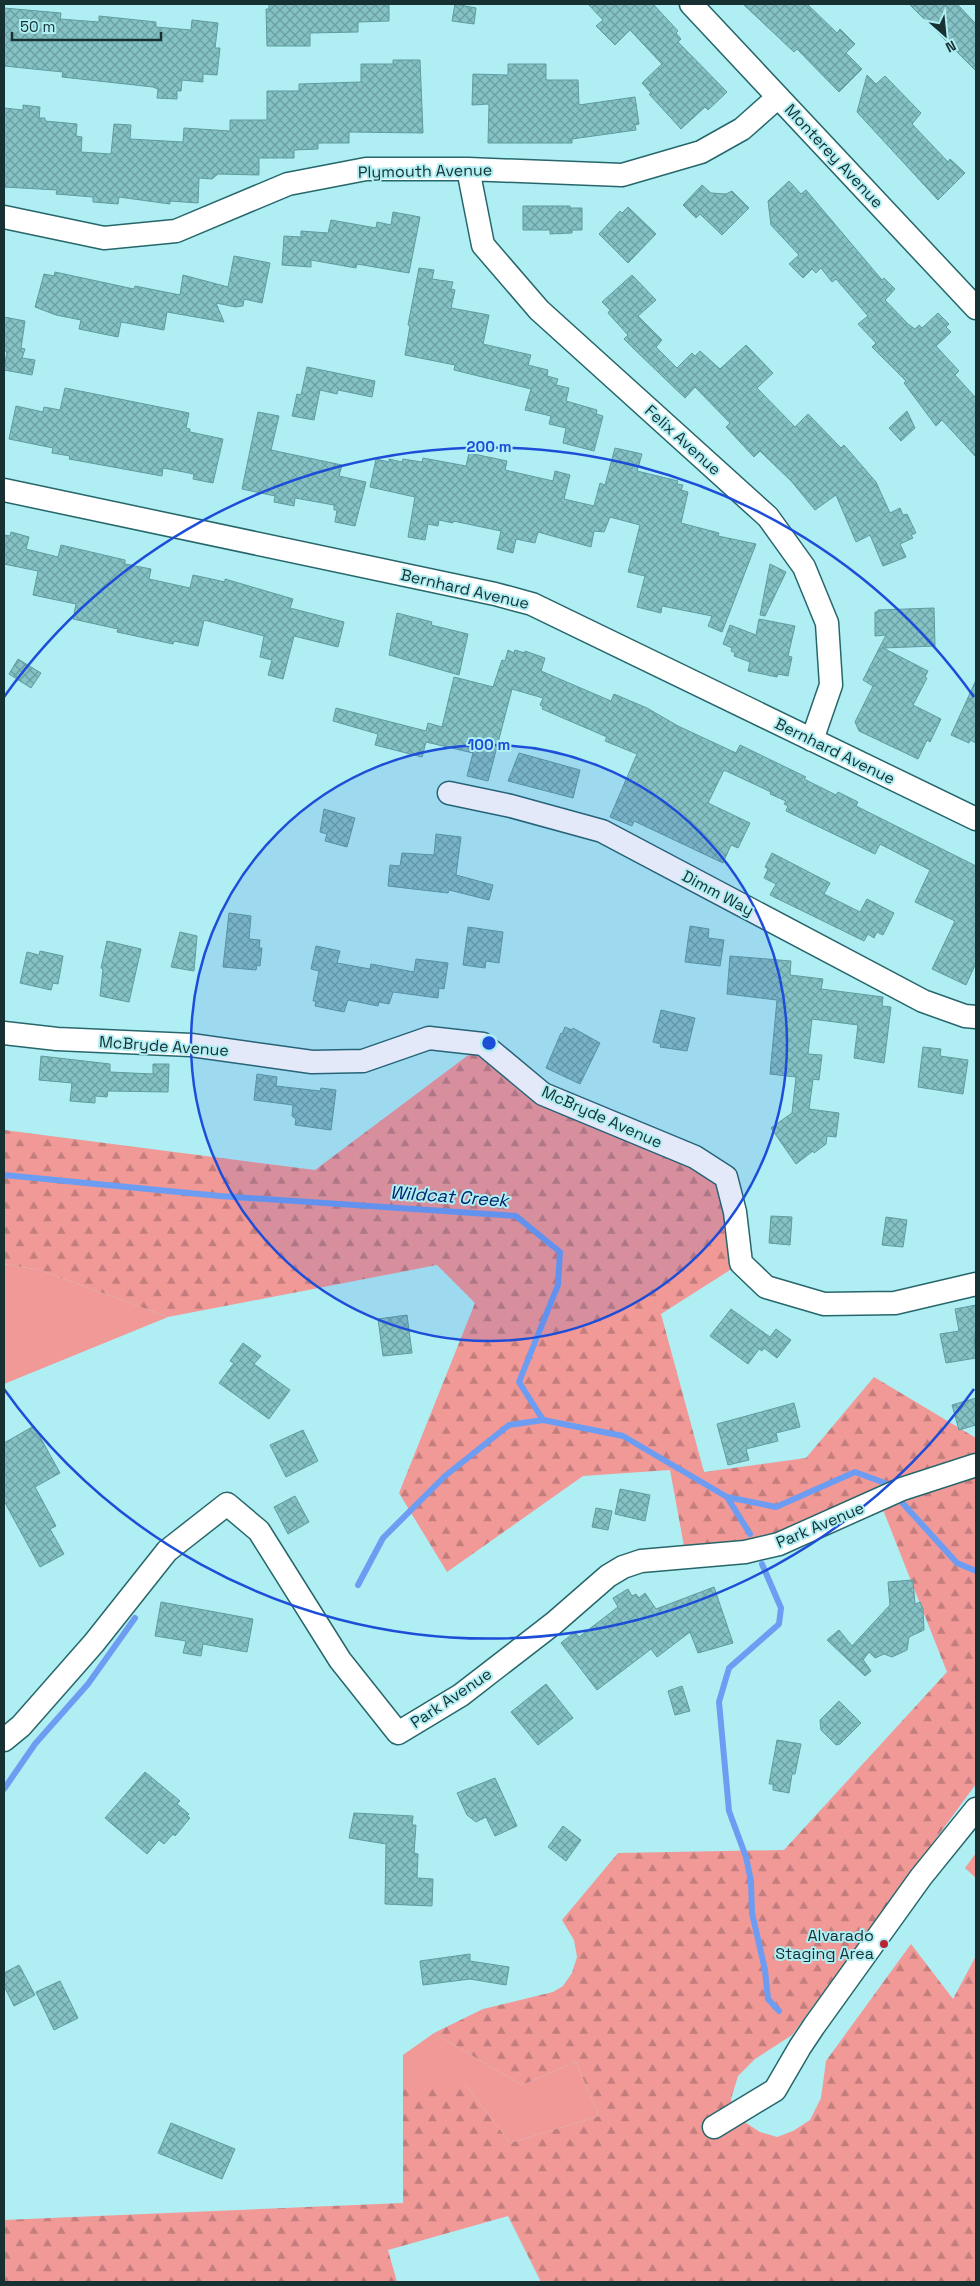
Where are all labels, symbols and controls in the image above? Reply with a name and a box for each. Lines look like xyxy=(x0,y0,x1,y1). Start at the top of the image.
scale bar xyxy=(12,10,161,42)
north arrow xyxy=(920,10,970,60)
text: 50 m xyxy=(20,17,55,36)
text: N xyxy=(943,36,959,57)
street label: Monterey Avenue xyxy=(780,99,888,213)
street label: Plymouth Avenue xyxy=(358,159,492,183)
street label: Felix Avenue xyxy=(640,400,726,480)
text: 200 m xyxy=(467,437,511,456)
street label: Bernhard Avenue xyxy=(399,564,531,614)
street label: Bernhard Avenue xyxy=(771,713,899,789)
text: 100 m xyxy=(468,735,510,754)
street label: Dimm Way xyxy=(678,865,758,921)
street label: McBryde Avenue xyxy=(98,1031,230,1061)
centre of rings xyxy=(480,1034,498,1052)
street label: McBryde Avenue xyxy=(538,1081,666,1153)
water label: Wildcat Creek xyxy=(389,1180,511,1212)
street label: Park Avenue xyxy=(773,1497,867,1553)
street label: Park Avenue xyxy=(406,1663,496,1733)
place label: Alvarado Staging Area xyxy=(775,1925,874,1964)
marker: Alvarado Staging Area xyxy=(878,1938,890,1950)

